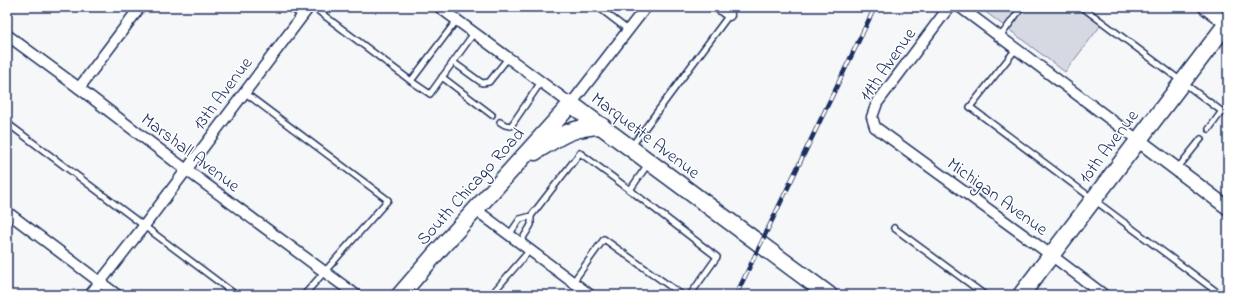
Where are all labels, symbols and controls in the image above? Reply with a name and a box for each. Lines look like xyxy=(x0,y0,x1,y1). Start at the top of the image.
street label: 11th Avenue xyxy=(854,22,924,107)
street label: 13th Avenue xyxy=(187,51,260,136)
street label: Marquette Avenue xyxy=(585,87,705,187)
street label: 10th Avenue xyxy=(1073,104,1147,190)
street label: Marshall Avenue xyxy=(135,108,245,200)
street label: South Chicago Road xyxy=(411,123,532,253)
street label: Michigan Avenue xyxy=(940,152,1053,244)

